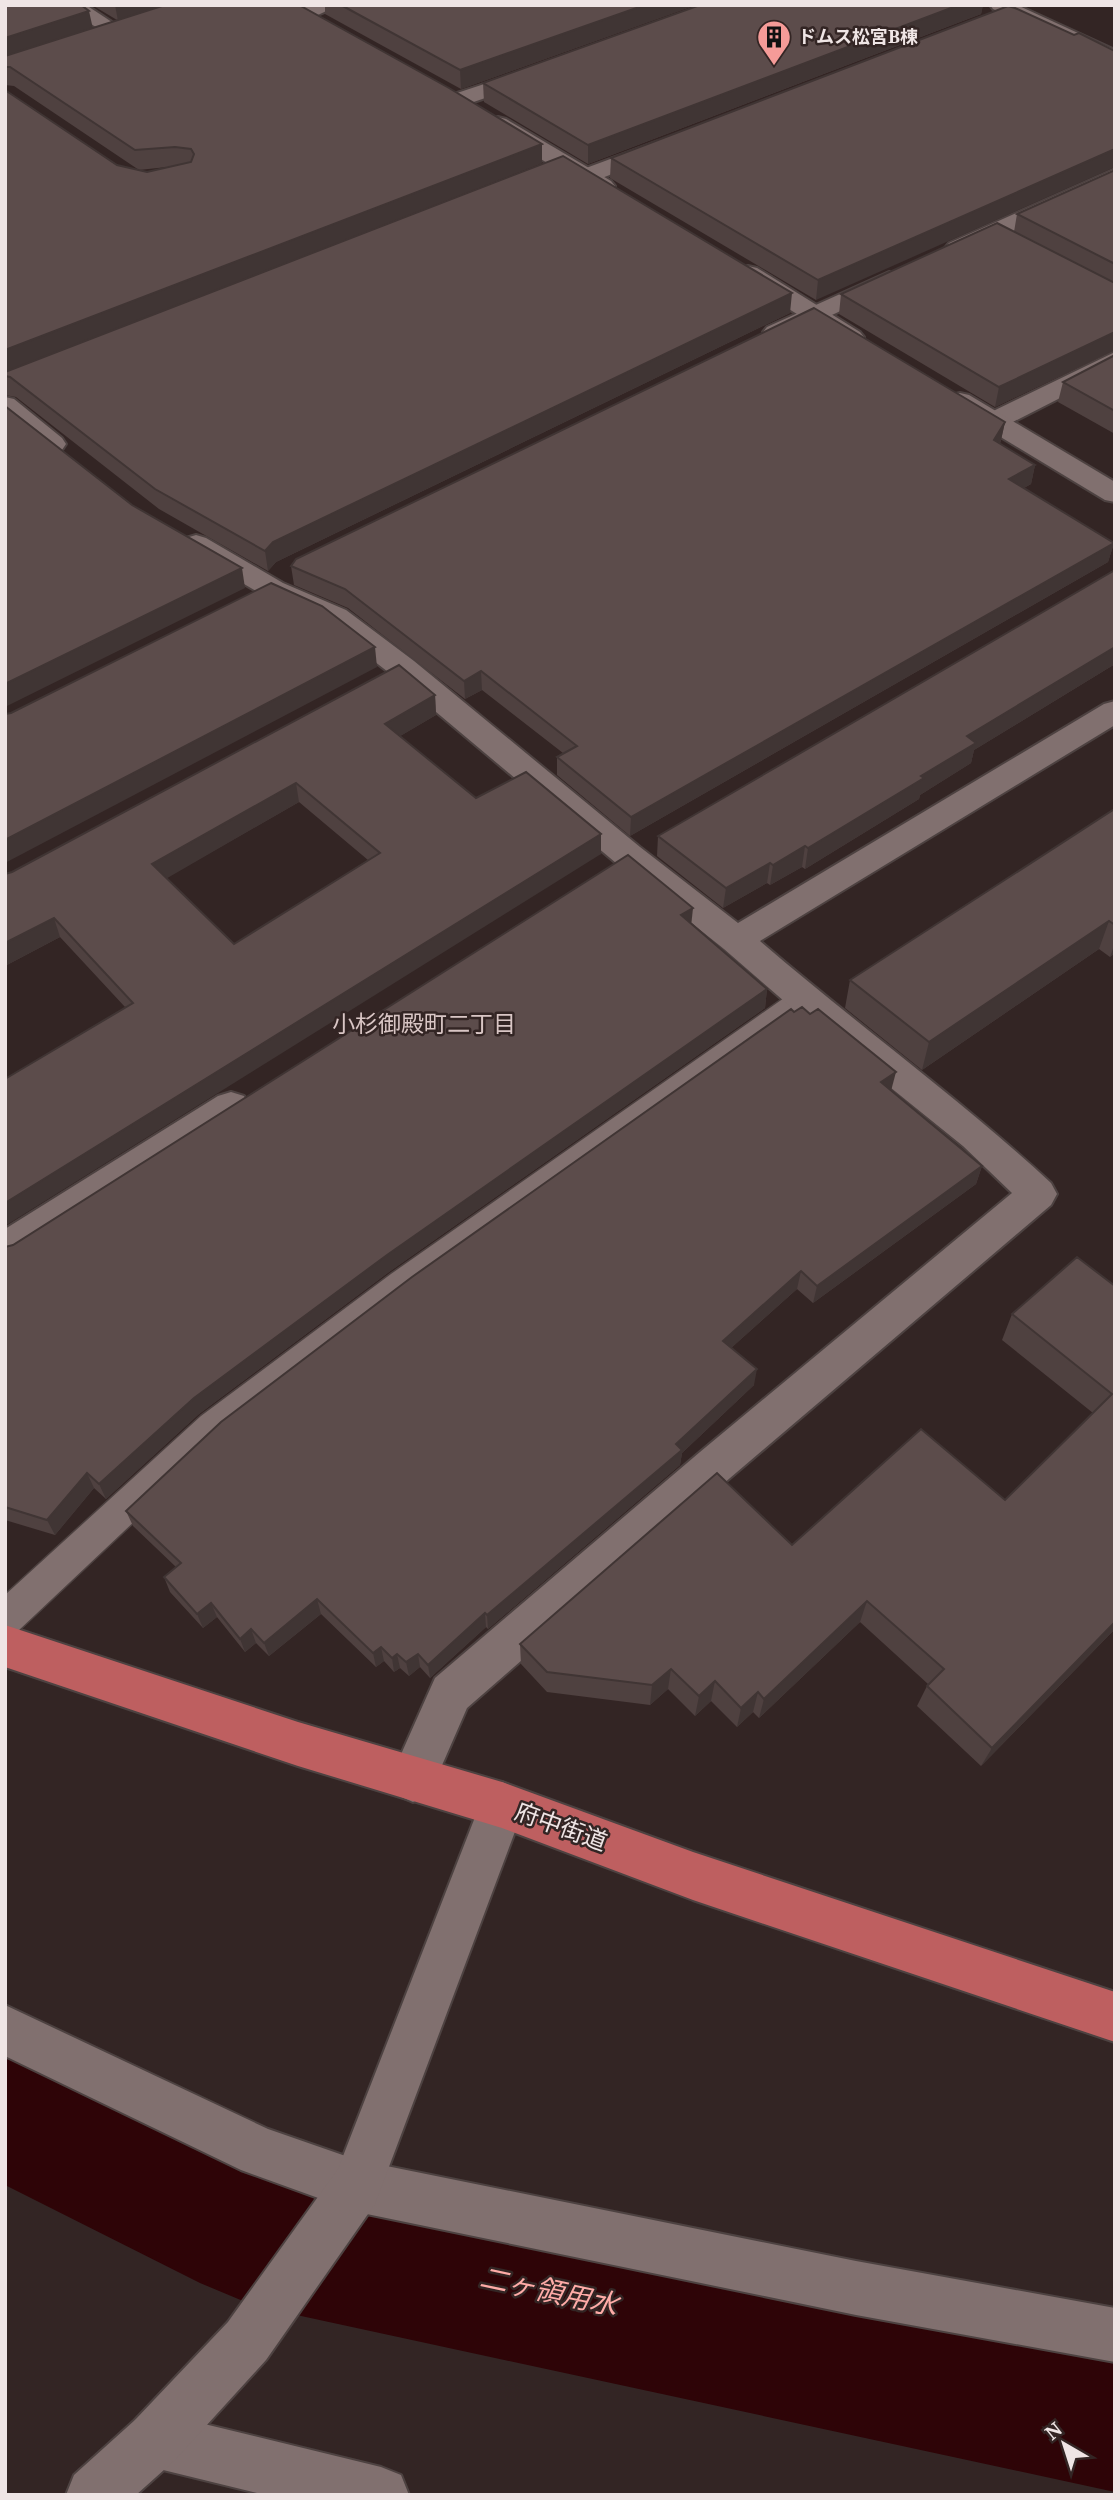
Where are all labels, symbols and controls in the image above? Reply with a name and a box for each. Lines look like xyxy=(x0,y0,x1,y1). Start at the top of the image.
building icon: ドムス松宮B棟 xyxy=(755,18,793,67)
place label: ドムス松宮B棟 xyxy=(798,24,918,48)
district label: 小杉御殿町二丁目 xyxy=(332,1007,516,1039)
street label: 府中街道 xyxy=(511,1794,612,1858)
water label: 二ヶ領用水 xyxy=(477,2257,625,2324)
north arrow xyxy=(1029,2409,1099,2479)
text: N xyxy=(1039,2416,1067,2446)

